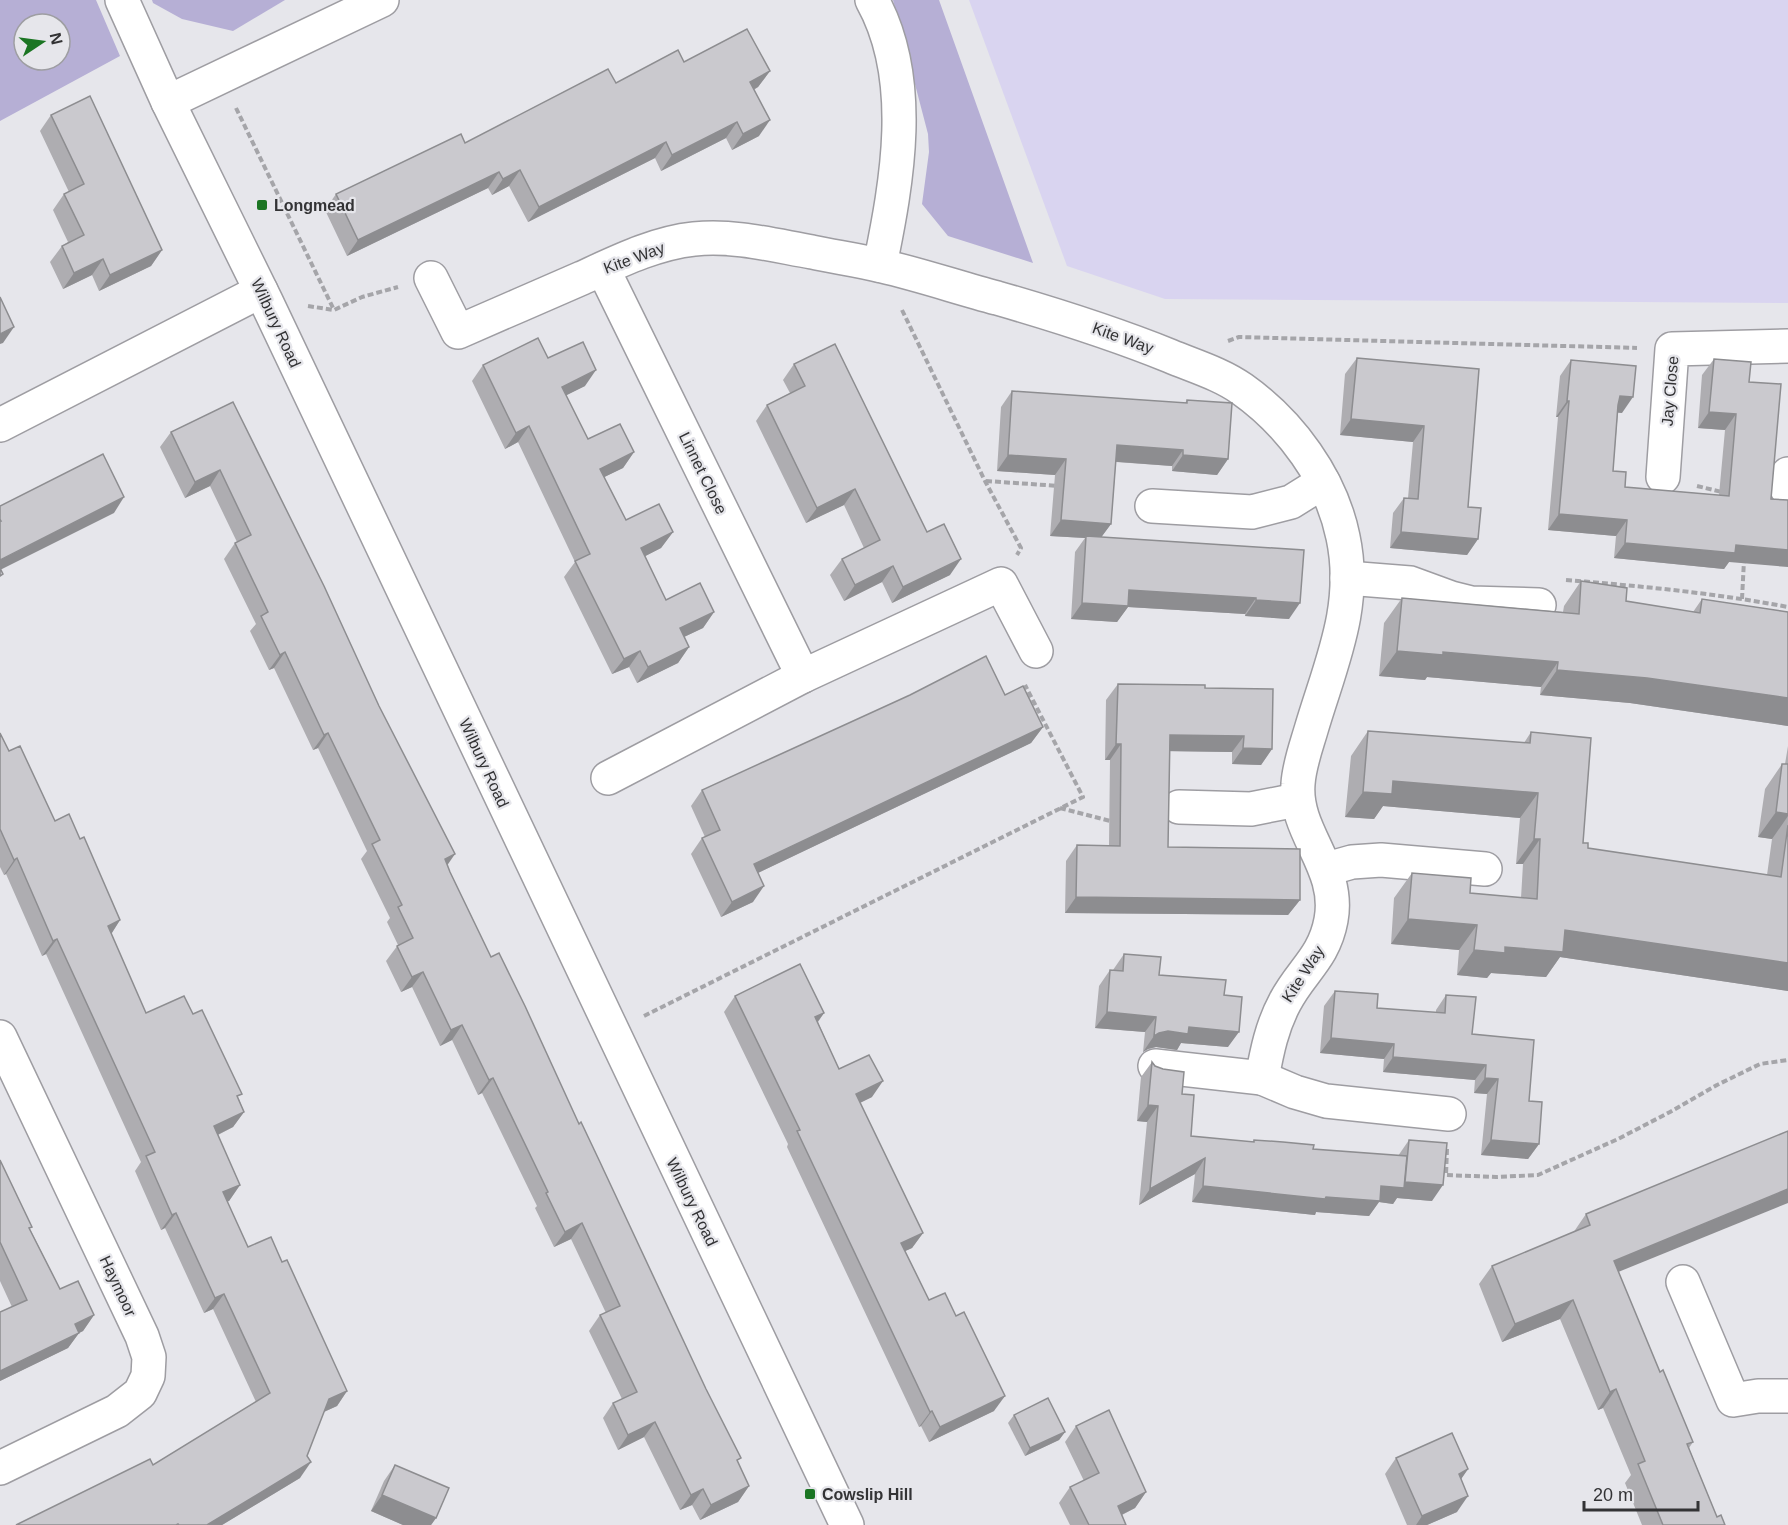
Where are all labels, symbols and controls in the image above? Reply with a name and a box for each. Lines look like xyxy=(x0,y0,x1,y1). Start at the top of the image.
north arrow xyxy=(12,12,72,72)
text: N xyxy=(47,31,66,46)
place label: Longmead xyxy=(274,197,355,214)
marker: Longmead xyxy=(255,198,269,212)
street label: Kite Way xyxy=(601,239,667,277)
street label: Wilbury Road xyxy=(248,276,304,370)
street label: Kite Way xyxy=(1090,319,1156,357)
street label: Jay Close xyxy=(1658,355,1682,427)
street label: Linnet Close xyxy=(676,429,730,517)
street label: Wilbury Road xyxy=(456,716,512,810)
street label: Kite Way xyxy=(1279,943,1327,1005)
street label: Wilbury Road xyxy=(663,1155,721,1249)
street label: Haymoor xyxy=(97,1253,140,1320)
scale bar xyxy=(1584,1474,1698,1512)
text: 20 m xyxy=(1593,1485,1633,1505)
place label: Cowslip Hill xyxy=(822,1486,913,1503)
marker: Cowslip Hill xyxy=(803,1487,817,1501)

